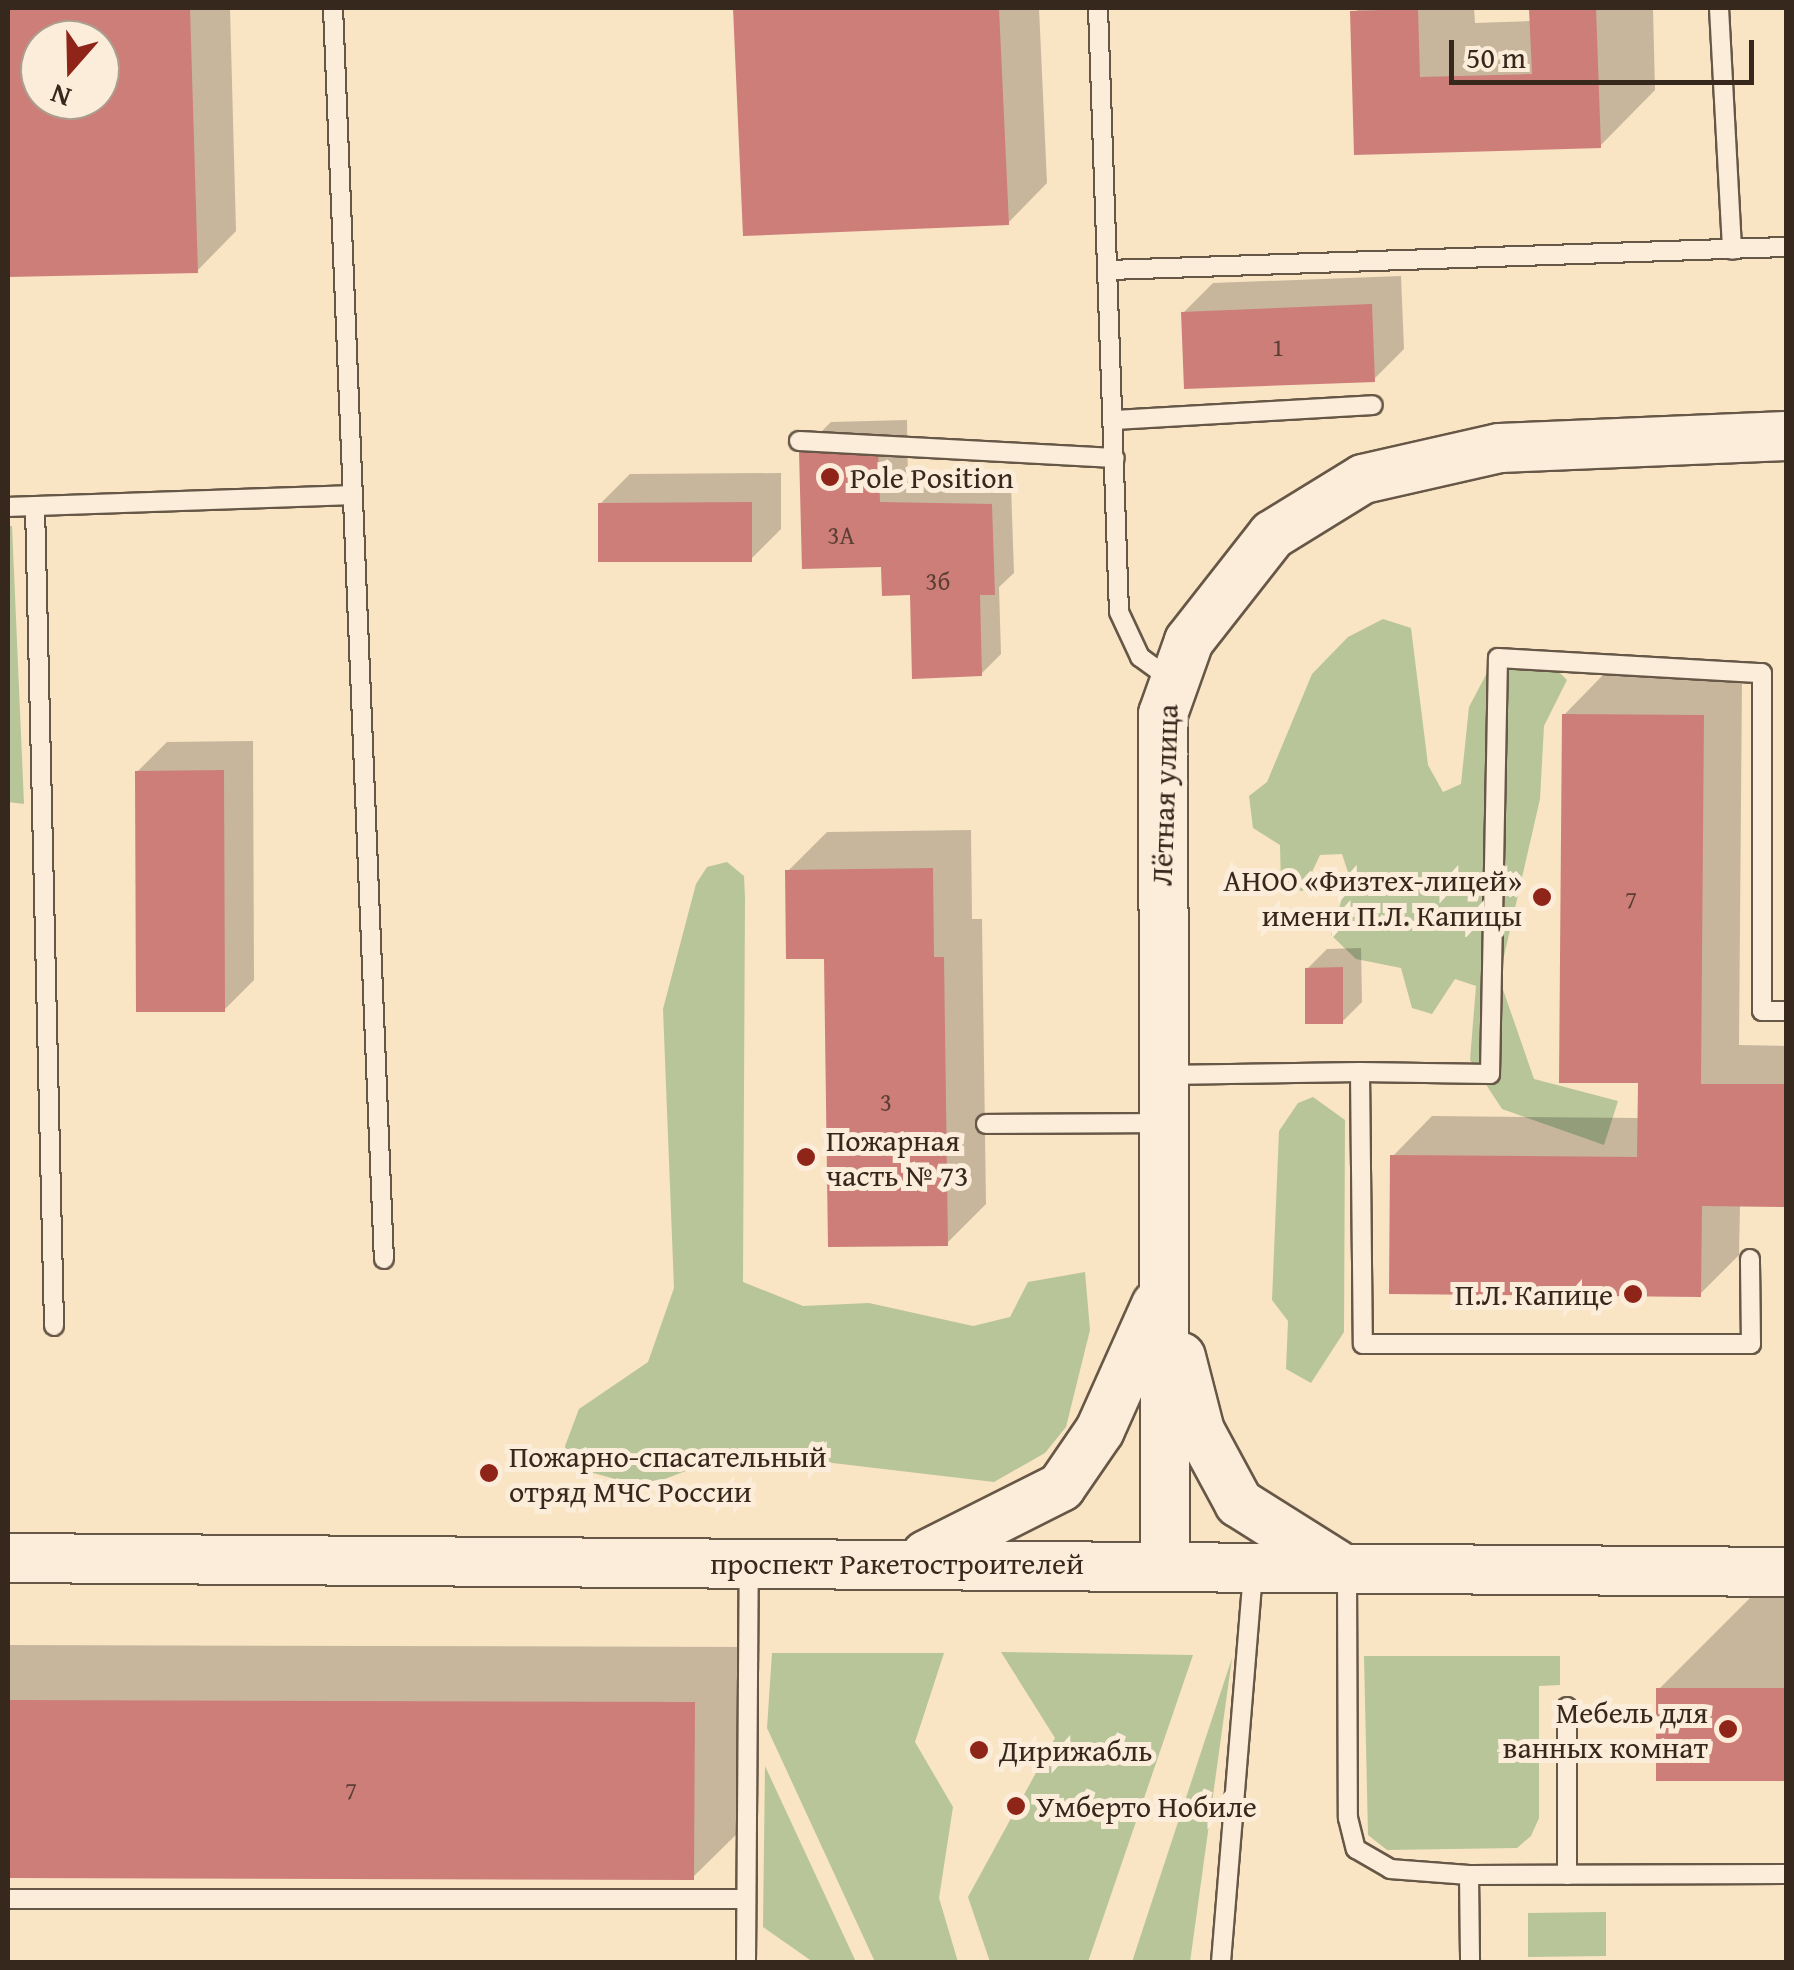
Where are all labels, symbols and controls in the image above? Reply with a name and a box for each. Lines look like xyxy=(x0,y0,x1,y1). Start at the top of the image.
north arrow xyxy=(20,20,120,120)
scale bar xyxy=(1454,20,1759,82)
text: 50 m xyxy=(1466,35,1526,79)
text: N xyxy=(44,74,76,119)
house number: 1 xyxy=(1272,332,1284,362)
place label: Pole Position xyxy=(850,459,1013,495)
marker: Pole Position xyxy=(819,466,841,488)
house number: 3А xyxy=(827,520,855,550)
house number: 3б xyxy=(926,566,950,596)
street label: Лётная улица xyxy=(1143,703,1185,887)
place label: АНОО «Физтех-лицей» имени П.Л. Капицы xyxy=(1223,862,1522,932)
house number: 7 xyxy=(1625,884,1637,914)
marker: АНОО «Физтех-лицей» имени П.Л. Капицы xyxy=(1531,886,1553,908)
house number: 3 xyxy=(880,1087,892,1117)
place label: Пожарная часть № 73 xyxy=(826,1122,969,1192)
marker: Пожарная часть № 73 xyxy=(795,1146,817,1168)
place label: П.Л. Капице xyxy=(1455,1276,1613,1312)
marker: П.Л. Капице xyxy=(1622,1283,1644,1305)
place label: Пожарно-спасательный отряд МЧС России xyxy=(509,1438,827,1508)
marker: Пожарно-спасательный отряд МЧС России xyxy=(478,1462,500,1484)
street label: проспект Ракетостроителей xyxy=(710,1545,1084,1581)
place label: Мебель для ванных комнат xyxy=(1503,1694,1708,1764)
marker: Мебель для ванных комнат xyxy=(1717,1718,1739,1740)
place label: Дирижабль xyxy=(999,1732,1152,1768)
marker: Дирижабль xyxy=(968,1739,990,1761)
house number: 7 xyxy=(345,1775,357,1805)
place label: Умберто Нобиле xyxy=(1036,1788,1257,1824)
marker: Умберто Нобиле xyxy=(1005,1795,1027,1817)

